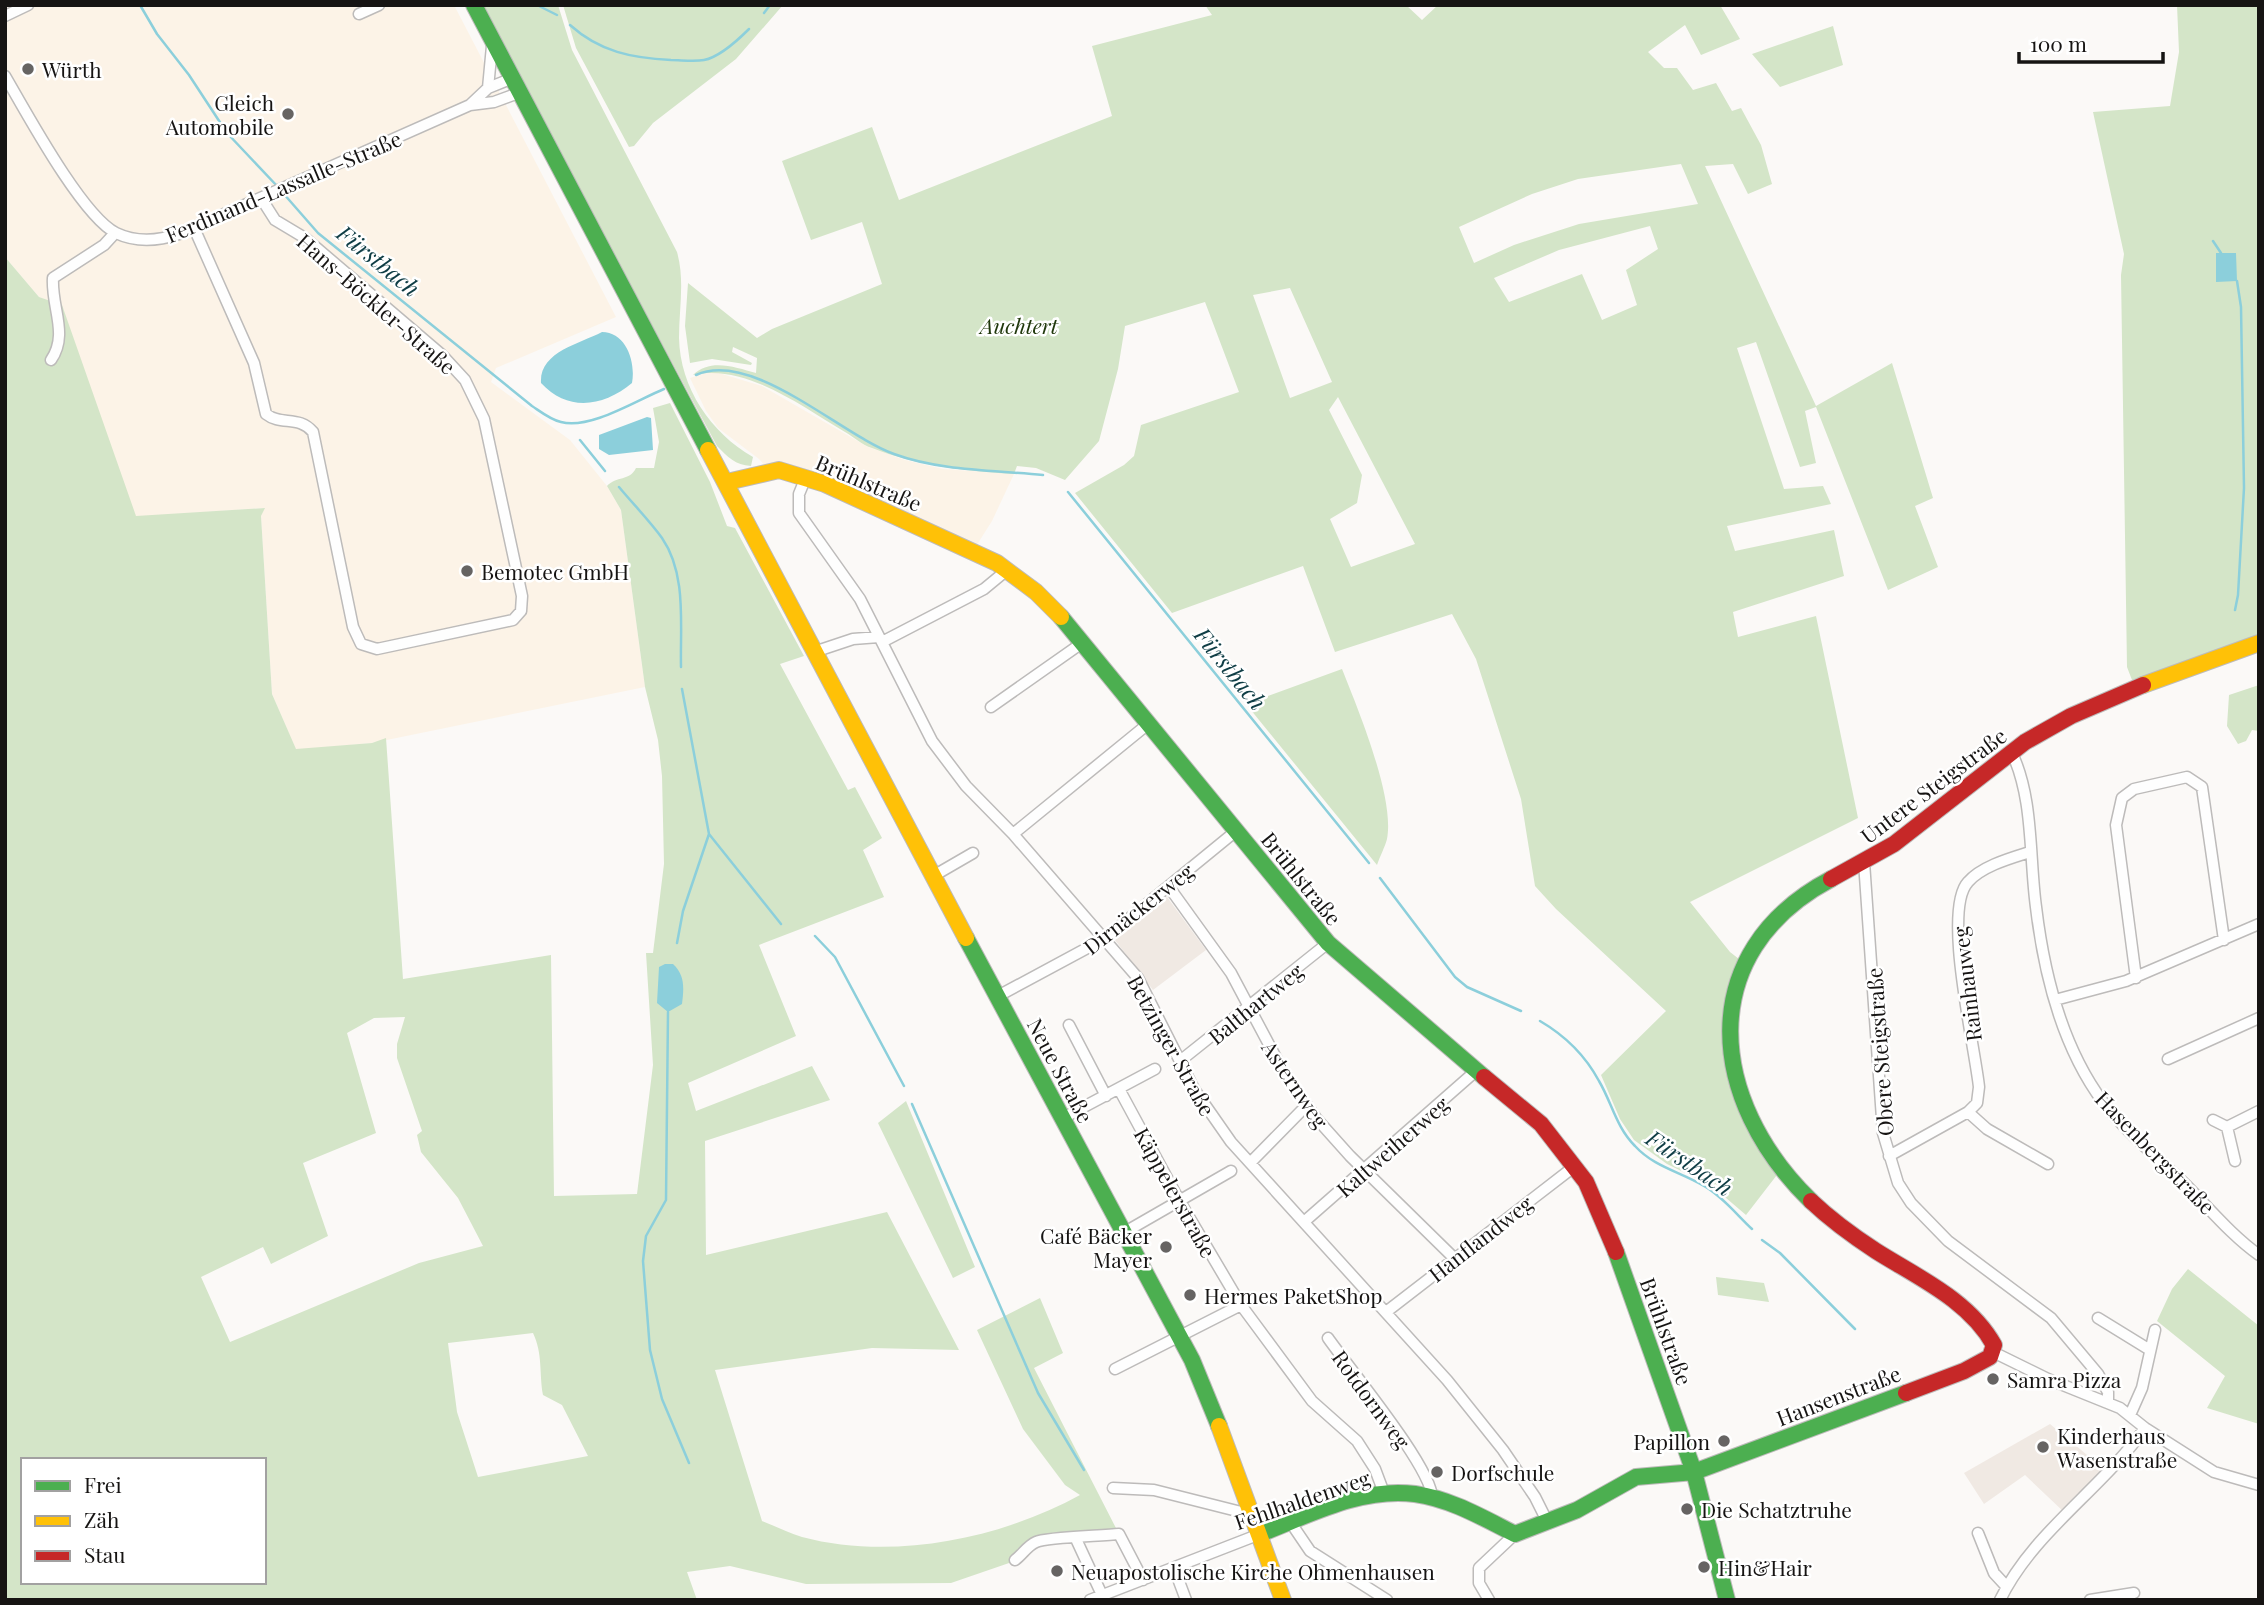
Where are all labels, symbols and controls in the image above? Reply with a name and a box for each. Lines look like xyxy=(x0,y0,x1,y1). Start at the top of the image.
scale bar xyxy=(2019,21,2162,65)
text: 100 m xyxy=(2030,29,2087,57)
place label: Würth xyxy=(41,55,102,83)
marker: Würth xyxy=(20,61,36,77)
place label: Gleich Automobile xyxy=(165,88,275,140)
marker: Gleich Automobile xyxy=(280,106,296,122)
street label: Ferdinand-Lassalle-Straße xyxy=(161,124,405,248)
water label: Fürstbach xyxy=(330,216,427,303)
street label: Hans-Böckler-Straße xyxy=(292,226,462,380)
park label: Auchtert xyxy=(978,311,1059,339)
street label: Brühlstraße xyxy=(812,447,926,517)
place label: Bemotec GmbH xyxy=(481,557,629,585)
marker: Bemotec GmbH xyxy=(459,563,475,579)
water label: Fürstbach xyxy=(1187,619,1274,716)
street label: Untere Steigstraße xyxy=(1855,721,2011,849)
street label: Brühlstraße xyxy=(1256,826,1348,930)
street label: Dirnäckerweg xyxy=(1077,856,1199,960)
street label: Rainhauweg xyxy=(1945,925,1987,1043)
street label: Balthartweg xyxy=(1202,956,1308,1050)
street label: Obere Steigstraße xyxy=(1859,967,1899,1137)
street label: Betzinger Straße xyxy=(1122,970,1222,1120)
street label: Neue Straße xyxy=(1022,1013,1100,1127)
street label: Asternweg xyxy=(1256,1034,1336,1133)
street label: Hasenbergstraße xyxy=(2090,1084,2222,1220)
street label: Kaltweiherweg xyxy=(1330,1089,1454,1203)
water label: Fürstbach xyxy=(1640,1121,1739,1202)
street label: Käppelerstraße xyxy=(1129,1122,1223,1262)
street label: Hanflandweg xyxy=(1422,1189,1538,1287)
place label: Café Bäcker Mayer xyxy=(1040,1221,1153,1273)
marker: Café Bäcker Mayer xyxy=(1158,1239,1174,1255)
street label: Brühlstraße xyxy=(1635,1273,1699,1389)
place label: Hermes PaketShop xyxy=(1204,1281,1382,1309)
marker: Hermes PaketShop xyxy=(1182,1287,1198,1303)
street label: Rotdornweg xyxy=(1327,1344,1417,1454)
street label: Hansenstraße xyxy=(1772,1358,1904,1432)
place label: Samra Pizza xyxy=(2007,1365,2122,1393)
marker: Samra Pizza xyxy=(1985,1371,2001,1387)
place label: Kinderhaus Wasenstraße xyxy=(2056,1421,2177,1473)
place label: Papillon xyxy=(1633,1427,1710,1455)
marker: Papillon xyxy=(1716,1433,1732,1449)
marker: Kinderhaus Wasenstraße xyxy=(2035,1439,2051,1455)
legend xyxy=(21,1458,266,1584)
place label: Dorfschule xyxy=(1451,1458,1555,1486)
street label: Fehlhaldenweg xyxy=(1230,1463,1374,1535)
marker: Dorfschule xyxy=(1429,1464,1445,1480)
text: Frei xyxy=(84,1470,122,1498)
place label: Die Schatztruhe xyxy=(1701,1495,1852,1523)
marker: Die Schatztruhe xyxy=(1679,1501,1695,1517)
text: Zäh xyxy=(84,1505,120,1533)
text: Stau xyxy=(84,1540,125,1568)
place label: Hin&Hair xyxy=(1718,1553,1813,1581)
place label: Neuapostolische Kirche Ohmenhausen xyxy=(1071,1557,1435,1585)
marker: Hin&Hair xyxy=(1696,1559,1712,1575)
marker: Neuapostolische Kirche Ohmenhausen xyxy=(1049,1563,1065,1579)

